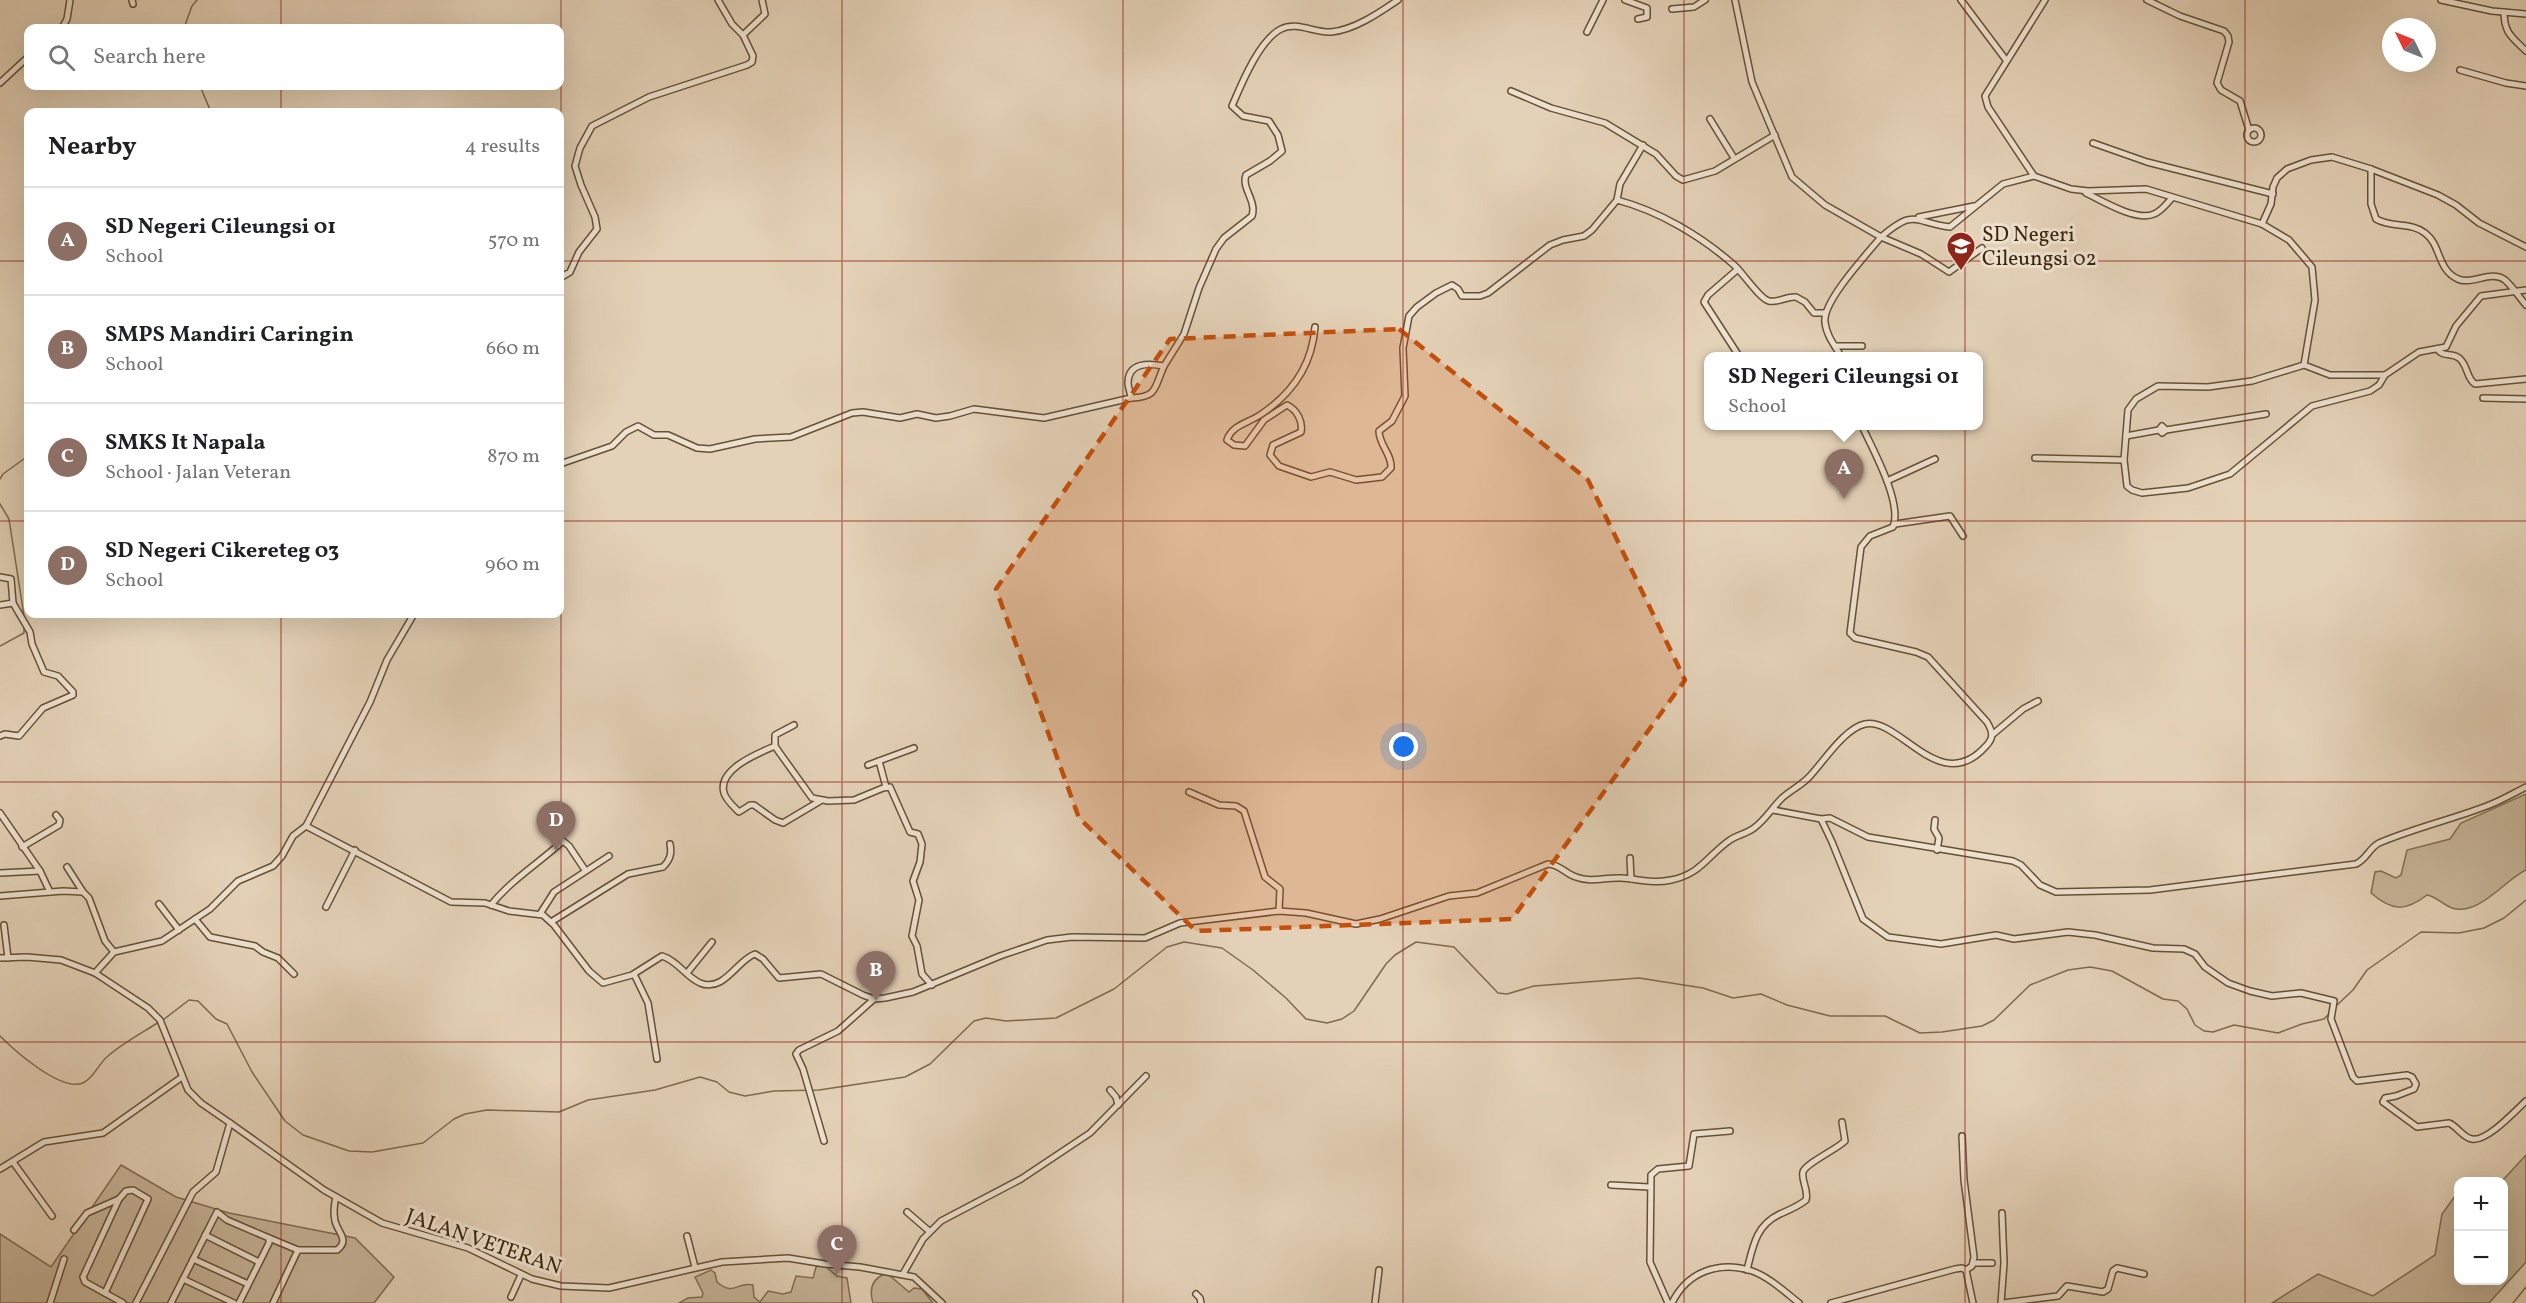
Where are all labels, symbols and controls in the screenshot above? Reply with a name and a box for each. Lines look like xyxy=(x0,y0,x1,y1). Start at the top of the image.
north arrow xyxy=(2382,18,2436,72)
search box xyxy=(24,24,564,90)
icon: search xyxy=(45,41,78,74)
text: Search here xyxy=(93,42,206,73)
text: Nearby xyxy=(48,129,137,165)
text: 4 results xyxy=(465,133,540,161)
text: SD Negeri Cileungsi 01 xyxy=(105,212,336,243)
place label: SD Negeri Cileungsi 02 xyxy=(1982,221,2097,274)
text: A xyxy=(60,227,75,255)
text: 570 m xyxy=(488,227,540,255)
school or university icon: SD Negeri Cileungsi 02 xyxy=(1945,230,1977,272)
text: School xyxy=(105,243,163,271)
text: SMPS Mandiri Caringin xyxy=(105,320,354,351)
text: B xyxy=(61,335,74,363)
text: 660 m xyxy=(486,335,540,363)
text: School xyxy=(105,351,163,379)
popup xyxy=(1704,352,1983,430)
text: SD Negeri Cileungsi 01 xyxy=(1728,362,1959,393)
text: School xyxy=(1728,393,1786,421)
text: SMKS It Napala xyxy=(105,428,266,459)
text: C xyxy=(61,443,74,471)
text: 870 m xyxy=(487,443,540,471)
pin: A xyxy=(1824,450,1864,499)
text: School · Jalan Veteran xyxy=(105,459,291,487)
text: SD Negeri Cikereteg 03 xyxy=(105,536,339,567)
text: D xyxy=(60,551,75,579)
text: 960 m xyxy=(485,551,540,579)
text: School xyxy=(105,567,163,595)
your location xyxy=(1389,732,1418,761)
pin: D xyxy=(536,802,576,851)
pin: B xyxy=(856,952,896,1001)
map controls xyxy=(2454,1177,2508,1285)
button: + xyxy=(2454,1177,2508,1231)
street label: JALAN VETERAN xyxy=(402,1202,565,1283)
pin: C xyxy=(818,1226,856,1275)
button: − xyxy=(2454,1231,2508,1285)

